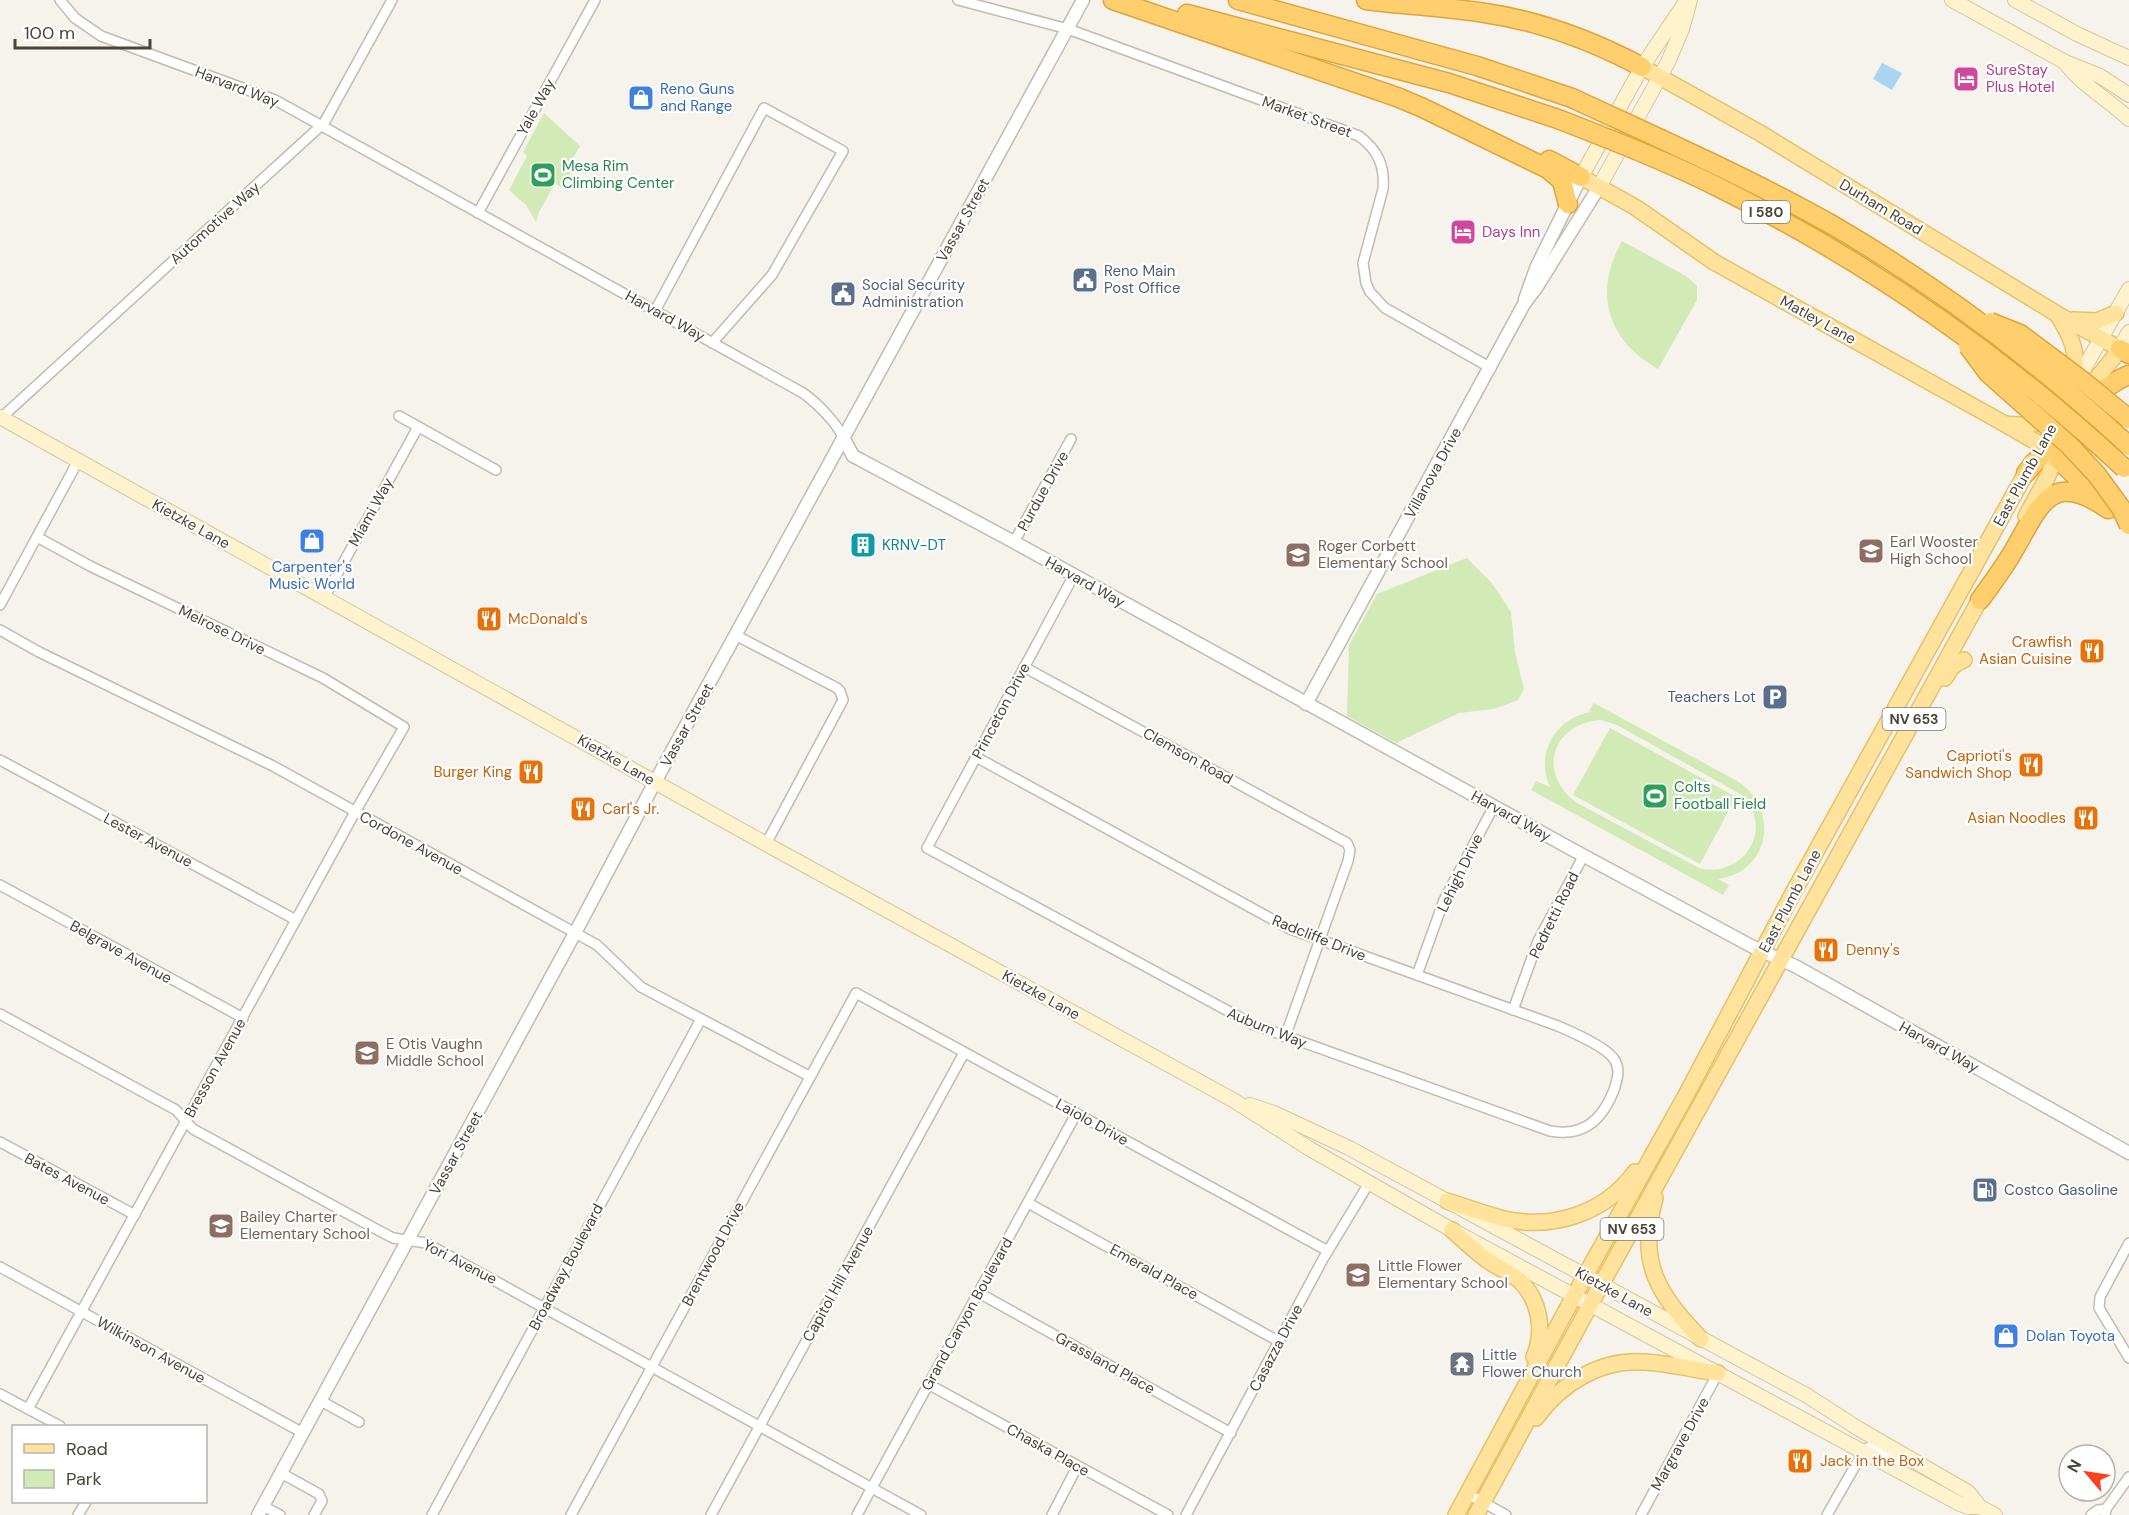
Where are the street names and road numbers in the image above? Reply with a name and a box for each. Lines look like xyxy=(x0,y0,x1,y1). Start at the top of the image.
street label: Harvard Way xyxy=(192,62,282,112)
street label: Yale Way xyxy=(512,75,560,139)
street label: Market Street xyxy=(1259,92,1355,143)
street label: Durham Road xyxy=(1836,174,1926,240)
street label: Vassar Street xyxy=(932,175,994,265)
street label: Automotive Way xyxy=(166,177,265,269)
road number: I 580 xyxy=(1742,201,1790,223)
street label: Harvard Way xyxy=(622,286,709,346)
street label: Matley Lane xyxy=(1777,291,1859,349)
street label: East Plumb Lane xyxy=(1989,420,2061,530)
street label: Villanova Drive xyxy=(1400,424,1466,522)
street label: Purdue Drive xyxy=(1013,447,1073,535)
street label: Miami Way xyxy=(344,474,398,550)
street label: Kietzke Lane xyxy=(148,494,234,554)
street label: Harvard Way xyxy=(1042,552,1129,612)
street label: Melrose Drive xyxy=(175,600,269,660)
street label: Princeton Drive xyxy=(967,660,1035,762)
street label: Vassar Street xyxy=(656,680,718,770)
road number: NV 653 xyxy=(1882,708,1946,730)
street label: Clemson Road xyxy=(1139,723,1237,789)
street label: Kietzke Lane xyxy=(574,730,658,790)
street label: Harvard Way xyxy=(1468,786,1555,846)
street label: Cordone Avenue xyxy=(356,806,466,880)
street label: Lester Avenue xyxy=(100,808,196,872)
street label: Lehigh Drive xyxy=(1432,830,1488,916)
street label: East Plumb Lane xyxy=(1754,846,1826,956)
street label: Pedretti Road xyxy=(1524,868,1584,962)
street label: Radcliffe Drive xyxy=(1269,910,1369,966)
street label: Belgrave Avenue xyxy=(66,916,176,988)
street label: Kietzke Lane xyxy=(998,965,1084,1025)
street label: Auburn Way xyxy=(1224,1003,1311,1053)
street label: Bresson Avenue xyxy=(180,1015,250,1121)
street label: Harvard Way xyxy=(1896,1017,1983,1077)
street label: Laiolo Drive xyxy=(1052,1094,1132,1150)
street label: Vassar Street xyxy=(425,1108,487,1198)
street label: Bates Avenue xyxy=(21,1148,113,1210)
street label: Brentwood Drive xyxy=(677,1198,749,1310)
street label: Broadway Boulevard xyxy=(524,1200,608,1334)
road number: NV 653 xyxy=(1600,1218,1664,1240)
street label: Capitol Hill Avenue xyxy=(798,1223,878,1345)
street label: Grand Canyon Boulevard xyxy=(917,1234,1017,1394)
street label: Yori Avenue xyxy=(420,1235,500,1289)
street label: Emerald Place xyxy=(1106,1239,1202,1305)
street label: Kietzke Lane xyxy=(1571,1262,1657,1322)
street label: Casazza Drive xyxy=(1245,1301,1307,1395)
street label: Wilkinson Avenue xyxy=(93,1312,209,1388)
street label: Grassland Place xyxy=(1052,1327,1158,1399)
street label: Margrave Drive xyxy=(1646,1394,1714,1494)
street label: Chaska Place xyxy=(1003,1419,1093,1481)

